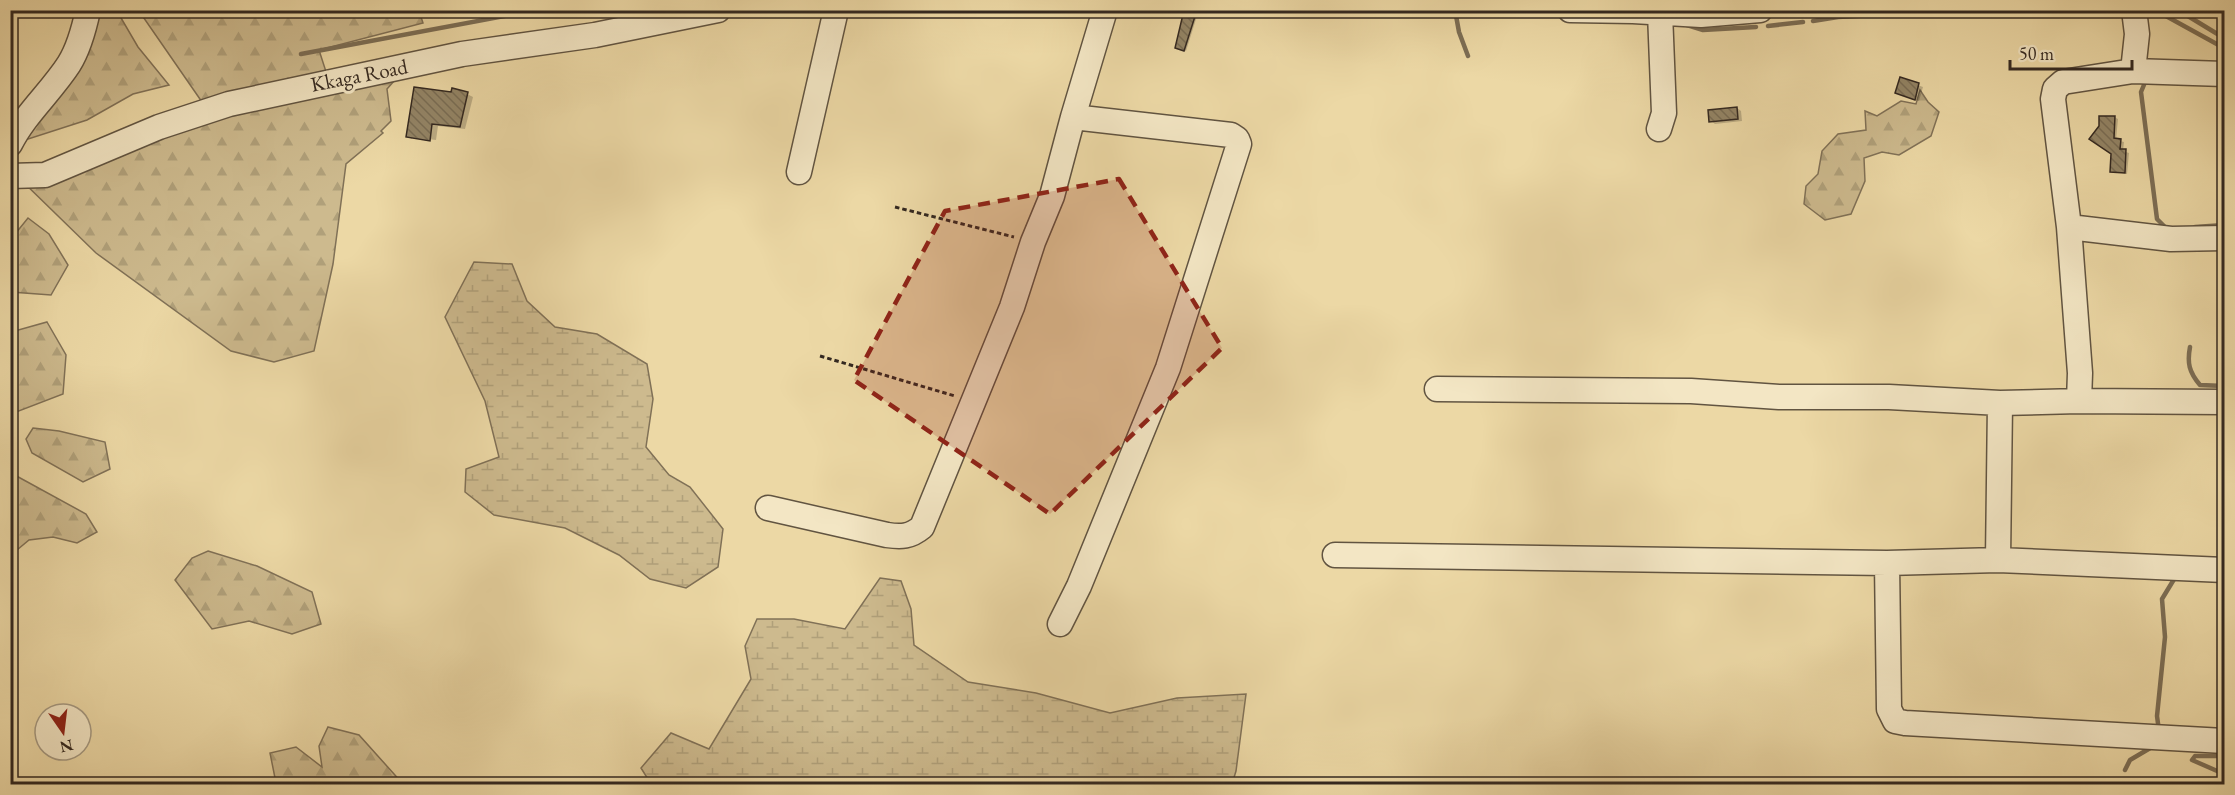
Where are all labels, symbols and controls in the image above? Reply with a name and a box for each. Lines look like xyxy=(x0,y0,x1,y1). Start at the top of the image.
scale bar xyxy=(2010,33,2132,71)
text: 50 m xyxy=(2019,42,2054,65)
street label: Kkaga Road xyxy=(308,52,410,98)
north arrow xyxy=(33,702,93,762)
text: N xyxy=(58,734,75,758)

